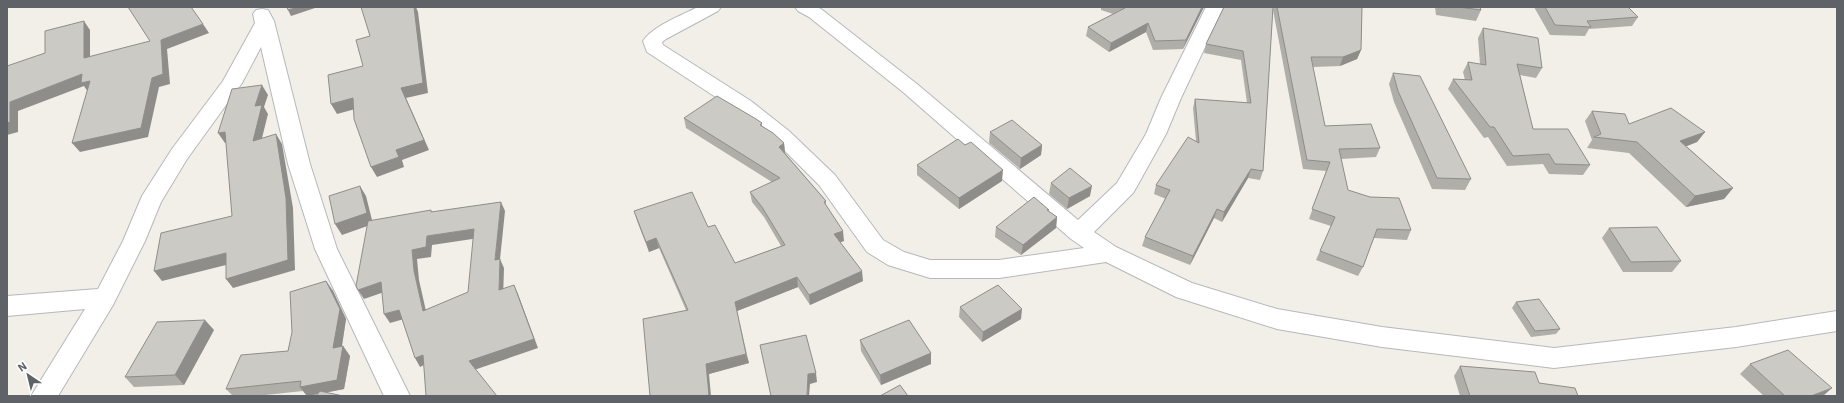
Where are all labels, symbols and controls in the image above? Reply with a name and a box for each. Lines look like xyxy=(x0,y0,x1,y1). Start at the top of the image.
north arrow xyxy=(8,355,48,395)
text: N xyxy=(15,359,30,375)

